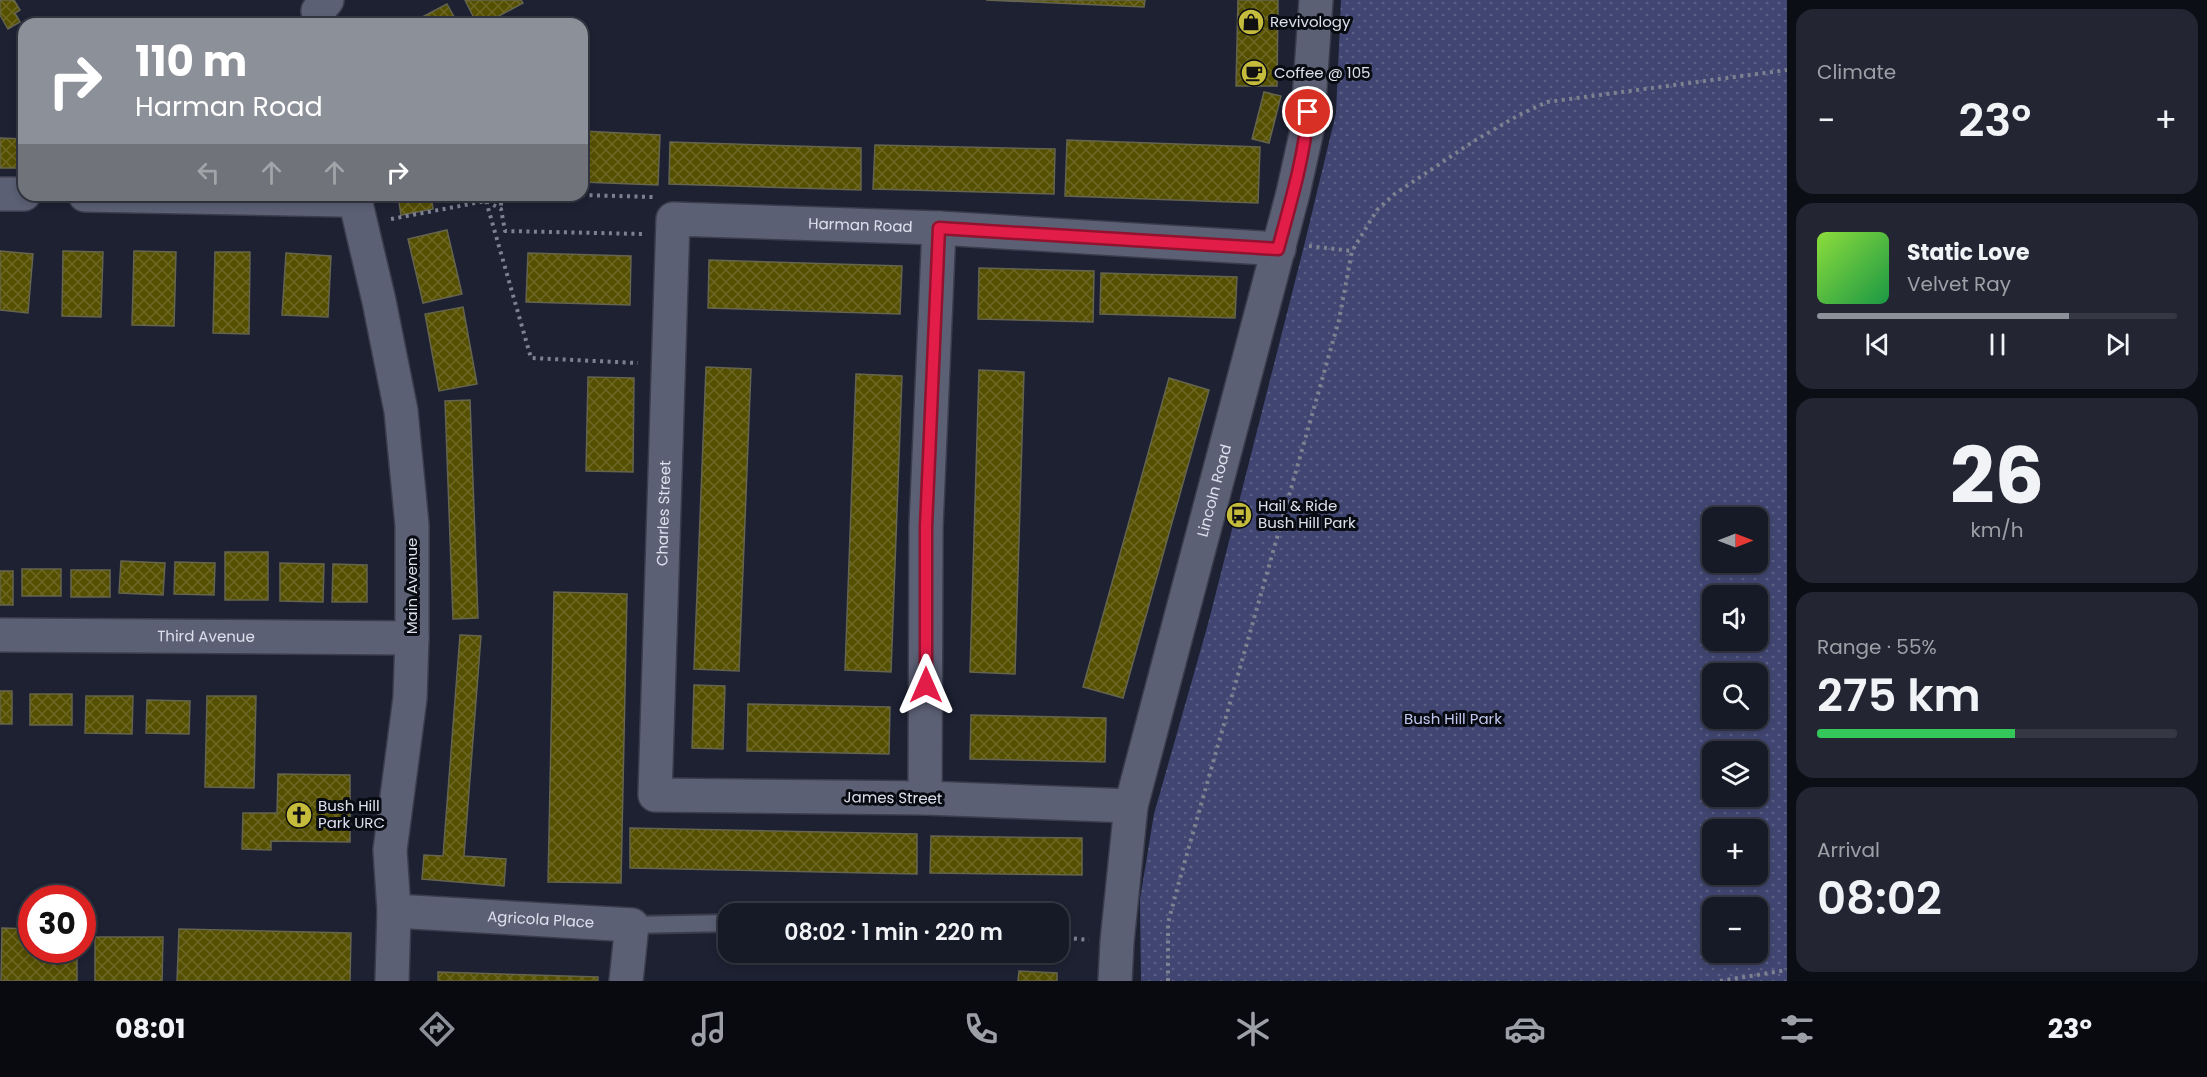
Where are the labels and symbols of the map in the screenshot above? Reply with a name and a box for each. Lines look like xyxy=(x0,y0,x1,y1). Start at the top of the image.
shop icon: Revivology xyxy=(1236,7,1266,37)
place label: Revivology xyxy=(1270,11,1351,32)
cafe icon: Coffee @ 105 xyxy=(1239,58,1269,88)
place label: Coffee @ 105 xyxy=(1274,62,1371,83)
pin xyxy=(1282,86,1333,137)
street label: Harman Road xyxy=(808,213,913,237)
street label: Lincoln Road xyxy=(1192,442,1236,539)
street label: Charles Street xyxy=(651,460,675,567)
place label: Hail & Ride Bush Hill Park xyxy=(1258,495,1356,533)
bus stop icon: Hail & Ride Bush Hill Park xyxy=(1224,500,1254,530)
north arrow xyxy=(1702,507,1768,573)
street label: Main Avenue xyxy=(401,538,422,634)
street label: Third Avenue xyxy=(157,625,255,647)
position arrow xyxy=(894,653,958,717)
park label: Bush Hill Park xyxy=(1404,708,1502,729)
street label: James Street xyxy=(844,786,942,809)
place label: Bush Hill Park URC xyxy=(318,795,385,833)
church icon: Bush Hill Park URC xyxy=(284,800,314,830)
speed limit sign: 30 xyxy=(18,885,96,963)
street label: Agricola Place xyxy=(487,906,595,933)

